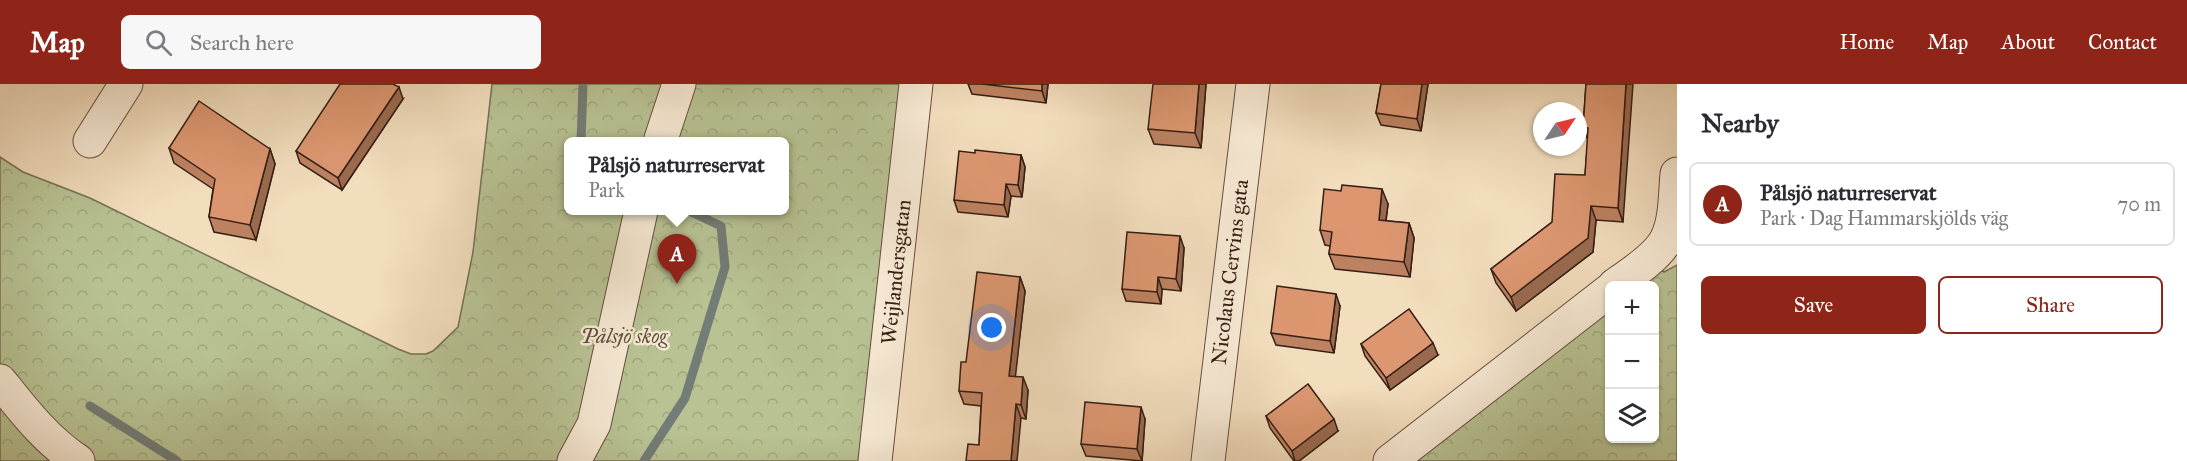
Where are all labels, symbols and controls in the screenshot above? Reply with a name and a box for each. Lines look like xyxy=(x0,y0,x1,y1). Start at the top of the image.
search box xyxy=(121,15,541,69)
text: Map xyxy=(30,25,85,60)
icon: search xyxy=(142,26,175,59)
text: Search here xyxy=(190,29,294,56)
text: Home xyxy=(1839,29,1894,55)
text: Map xyxy=(1927,29,1968,55)
text: About xyxy=(2001,29,2055,55)
text: Contact xyxy=(2088,29,2157,55)
north arrow xyxy=(1533,102,1587,156)
text: Nearby xyxy=(1701,107,1779,139)
popup xyxy=(564,137,789,215)
text: Pålsjö naturreservat xyxy=(588,151,765,178)
text: Park xyxy=(588,178,624,202)
street label: Nicolaus Cervins gata xyxy=(1206,178,1254,366)
text: Pålsjö naturreservat xyxy=(1760,179,1936,206)
text: A xyxy=(1716,192,1729,216)
text: 70 m xyxy=(2118,192,2161,216)
street label: Weijlandersgatan xyxy=(875,198,917,346)
text: Park · Dag Hammarskjölds väg xyxy=(1760,206,2008,230)
pin: A xyxy=(658,234,696,284)
button: Save xyxy=(1701,276,1926,334)
button: Share xyxy=(1938,276,2163,334)
map controls xyxy=(1605,281,1659,443)
button: + xyxy=(1605,281,1659,335)
your location xyxy=(977,313,1006,342)
park label: Pålsjö skog xyxy=(581,323,668,349)
button: − xyxy=(1605,335,1659,389)
button: layers xyxy=(1605,389,1659,443)

